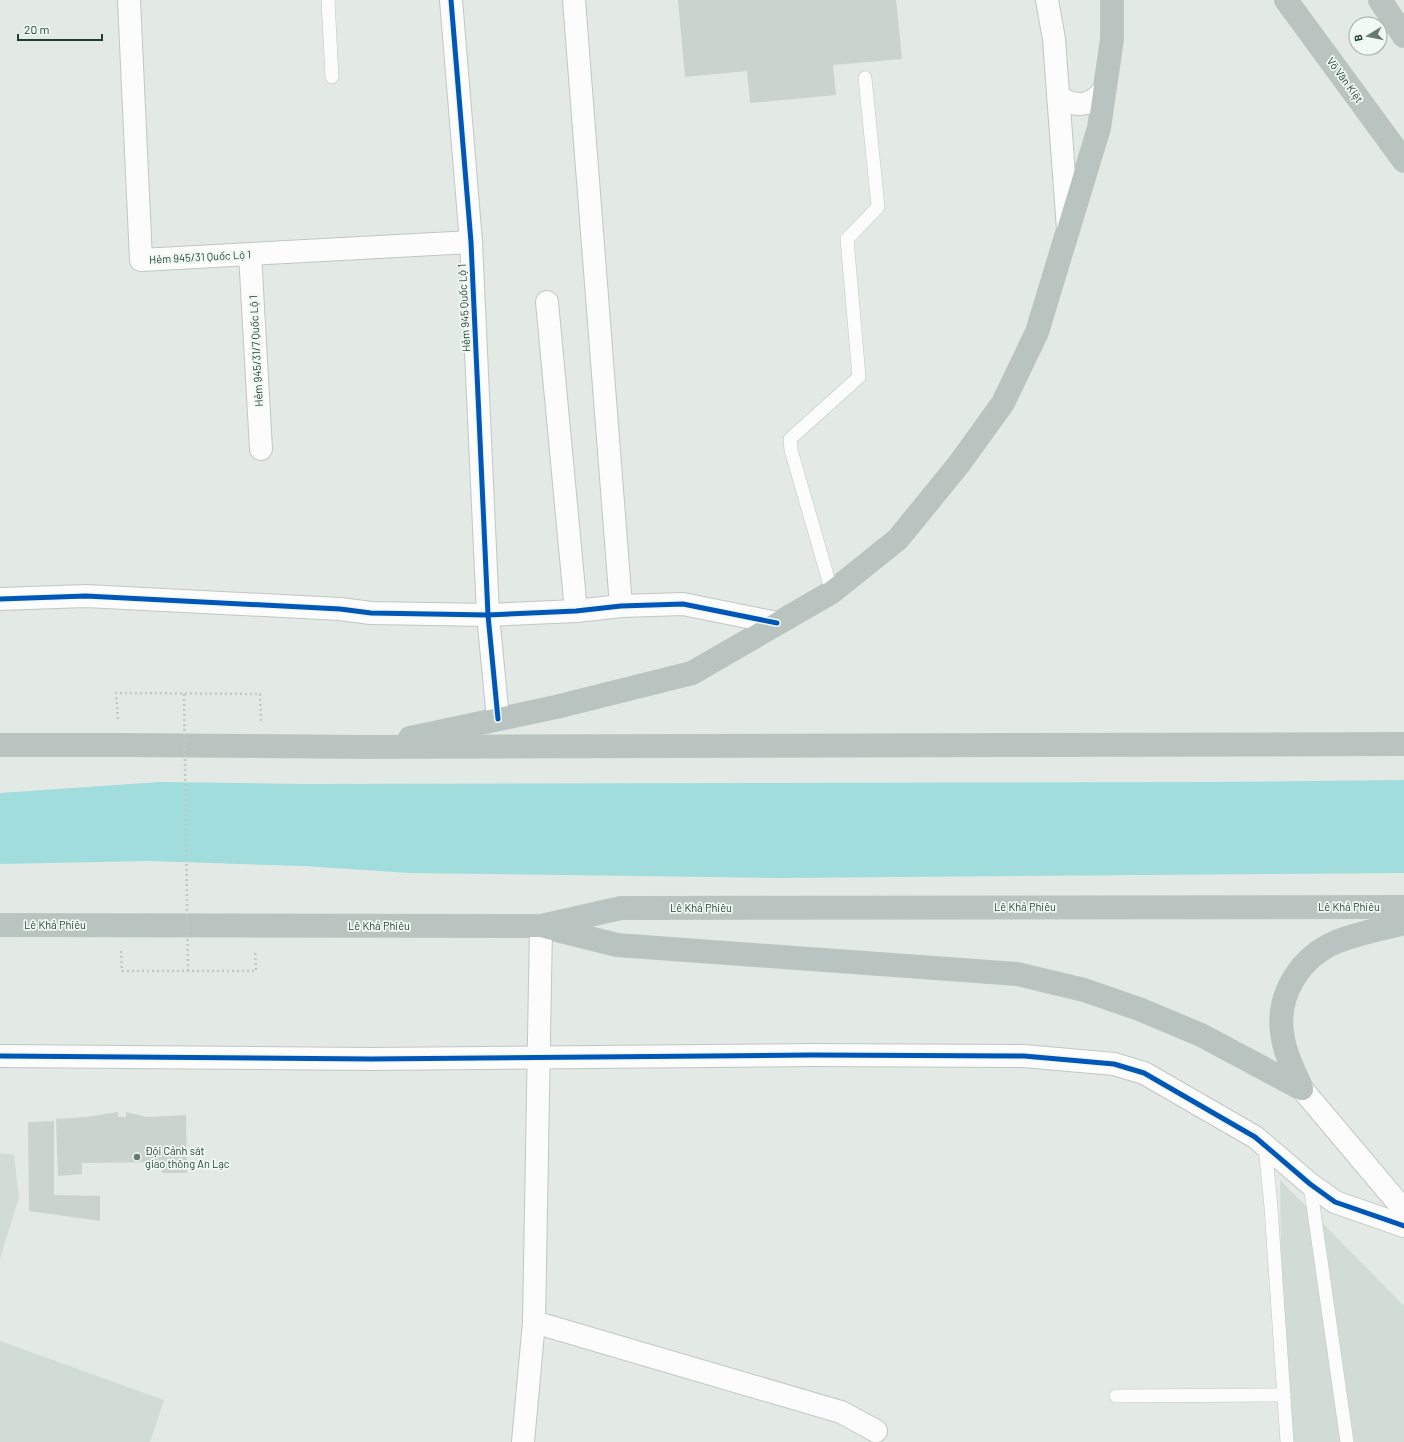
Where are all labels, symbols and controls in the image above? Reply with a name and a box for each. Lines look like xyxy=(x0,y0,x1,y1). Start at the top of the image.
scale bar xyxy=(18,16,102,42)
north arrow xyxy=(1348,16,1388,56)
text: 20 m xyxy=(24,22,50,36)
text: B xyxy=(1351,33,1365,42)
street label: Võ Văn Kiệt xyxy=(1325,54,1366,105)
street label: Hẻm 945/31 Quốc Lộ 1 xyxy=(149,247,251,266)
street label: Hẻm 945 Quốc Lộ 1 xyxy=(455,264,472,352)
street label: Hẻm 945/31/7 Quốc Lộ 1 xyxy=(246,295,265,407)
street label: Lê Khả Phiêu xyxy=(994,900,1056,913)
street label: Lê Khả Phiêu xyxy=(1318,900,1380,913)
street label: Lê Khả Phiêu xyxy=(670,901,732,914)
street label: Lê Khả Phiêu xyxy=(24,918,86,931)
street label: Lê Khả Phiêu xyxy=(348,919,410,932)
place label: Đội Cảnh sát giao thông An Lạc xyxy=(145,1144,230,1170)
marker: Đội Cảnh sát giao thông An Lạc xyxy=(132,1152,142,1162)

